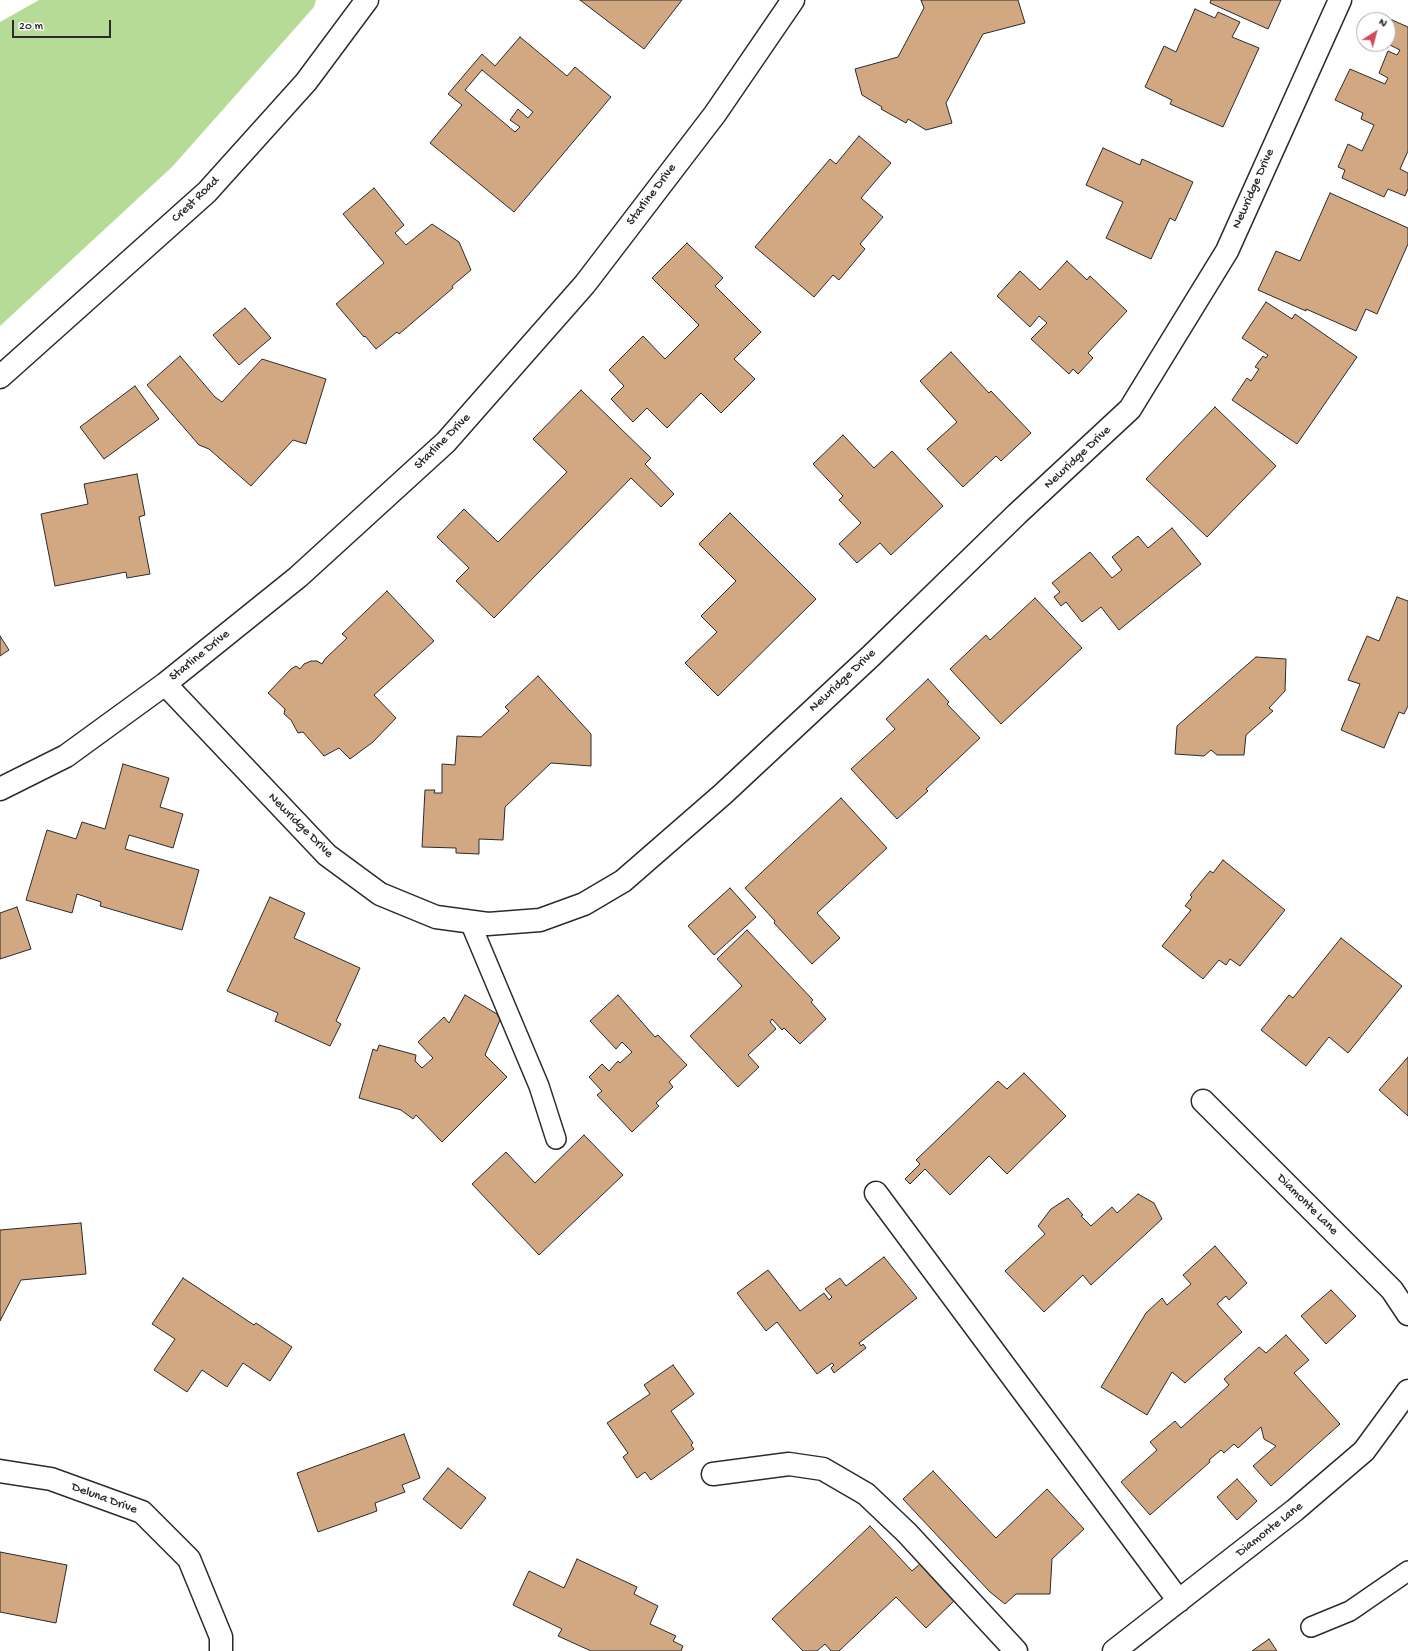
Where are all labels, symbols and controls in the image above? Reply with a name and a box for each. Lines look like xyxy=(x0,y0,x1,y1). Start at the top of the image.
scale bar xyxy=(14,12,113,38)
north arrow xyxy=(1356,12,1396,52)
text: N xyxy=(1376,16,1389,30)
text: 20 m xyxy=(19,20,43,34)
street label: Newridge Drive xyxy=(1229,147,1279,231)
street label: Starline Drive xyxy=(624,161,680,229)
street label: Crest Road xyxy=(169,174,223,226)
street label: Starline Drive xyxy=(412,411,474,473)
street label: Newridge Drive xyxy=(1041,423,1115,493)
street label: Starline Drive xyxy=(167,627,233,685)
street label: Newridge Drive xyxy=(806,646,880,716)
street label: Newridge Drive xyxy=(264,790,336,862)
street label: Diamonte Lane xyxy=(1273,1171,1341,1239)
street label: Deluna Drive xyxy=(69,1480,139,1518)
street label: Diamonte Lane xyxy=(1233,1499,1307,1561)

